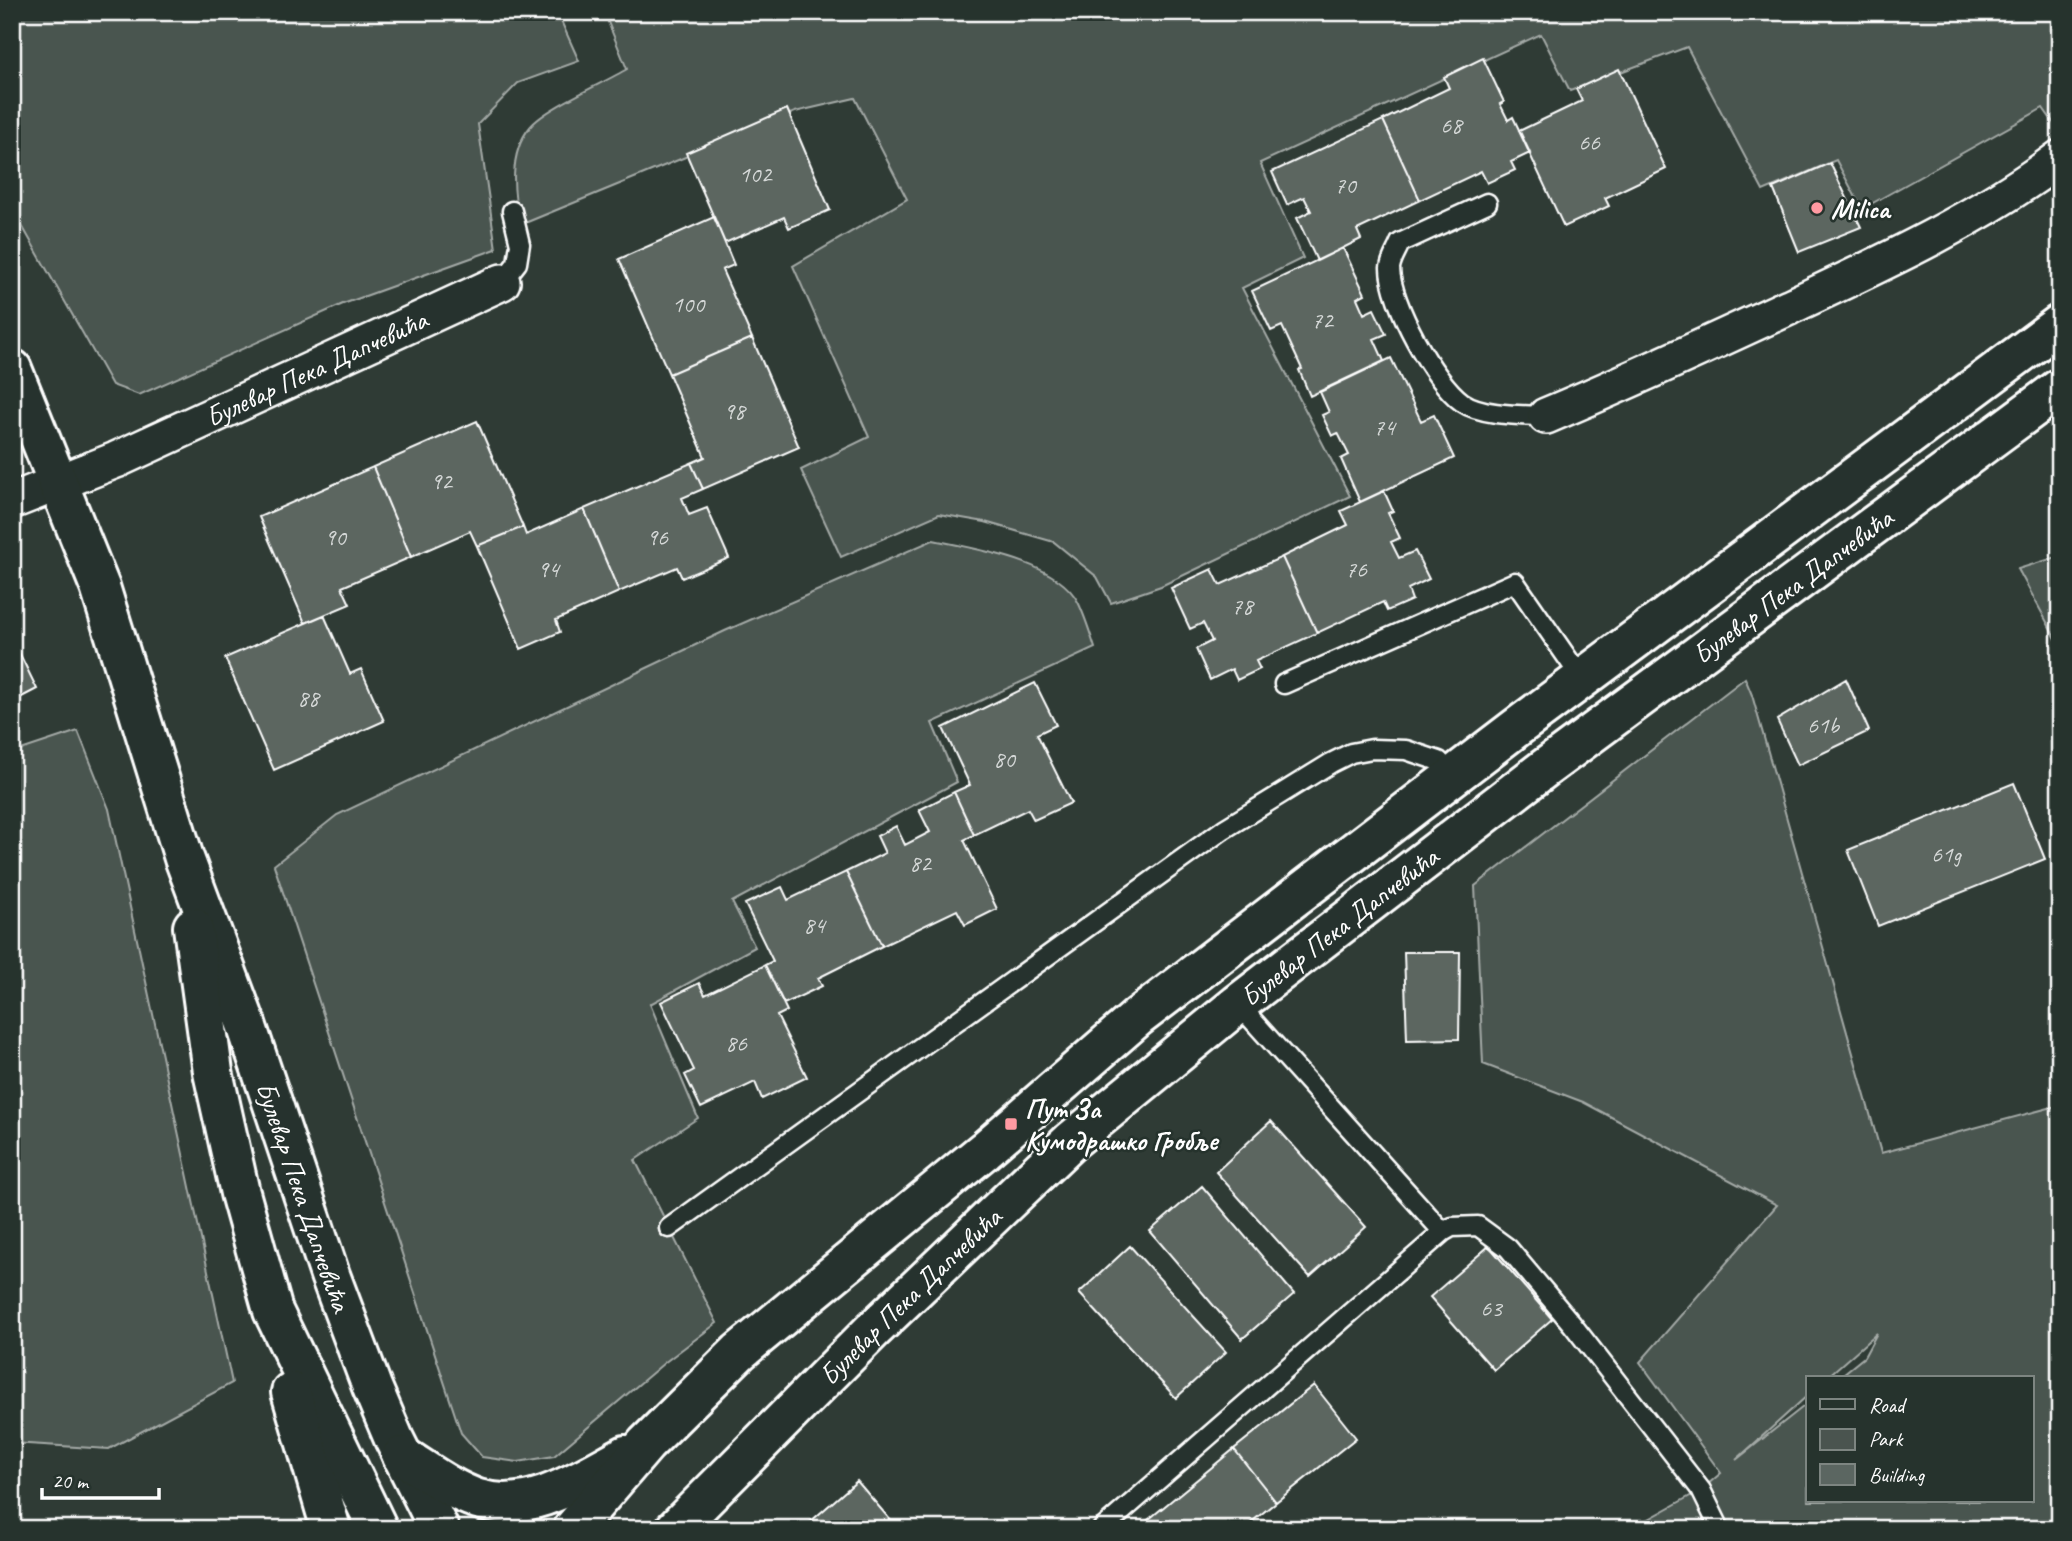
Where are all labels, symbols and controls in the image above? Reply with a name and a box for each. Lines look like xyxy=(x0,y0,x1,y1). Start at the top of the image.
house number: 68 xyxy=(1440,110,1464,140)
house number: 66 xyxy=(1578,127,1601,157)
house number: 102 xyxy=(739,159,773,189)
house number: 70 xyxy=(1334,170,1358,200)
place label: Milica xyxy=(1831,191,1892,226)
marker: Milica xyxy=(1809,200,1825,216)
house number: 100 xyxy=(672,289,706,319)
street label: Булевар Пека Дапчевића xyxy=(200,301,434,435)
house number: 72 xyxy=(1311,305,1335,335)
house number: 98 xyxy=(723,396,747,426)
house number: 74 xyxy=(1373,412,1397,442)
house number: 92 xyxy=(430,466,454,496)
street label: Булевар Пека Дапчевића xyxy=(1685,499,1901,671)
house number: 90 xyxy=(324,522,348,552)
house number: 96 xyxy=(646,522,669,552)
house number: 94 xyxy=(537,554,561,584)
house number: 76 xyxy=(1345,554,1368,584)
house number: 78 xyxy=(1231,591,1255,621)
house number: 88 xyxy=(297,683,321,713)
house number: 61b xyxy=(1807,710,1841,740)
house number: 80 xyxy=(993,744,1017,774)
street label: Булевар Пека Дапчевића xyxy=(1233,838,1447,1014)
house number: 61g xyxy=(1931,839,1963,869)
house number: 82 xyxy=(909,848,933,878)
house number: 84 xyxy=(803,910,827,940)
house number: 86 xyxy=(725,1028,748,1058)
street label: Булевар Пека Дапчевића xyxy=(249,1077,360,1318)
place label: Пут За Кумодрашко Гробље xyxy=(1025,1091,1220,1158)
marker: Пут За Кумодрашко Гробље xyxy=(1003,1116,1019,1132)
street label: Булевар Пека Дапчевића xyxy=(812,1199,1010,1392)
house number: 63 xyxy=(1480,1293,1504,1323)
legend xyxy=(1806,1376,2034,1502)
text: Road xyxy=(1869,1392,1908,1418)
text: Park xyxy=(1869,1426,1904,1452)
scale bar xyxy=(42,1457,159,1501)
text: Building xyxy=(1869,1462,1926,1488)
text: 20 m xyxy=(52,1468,90,1494)

